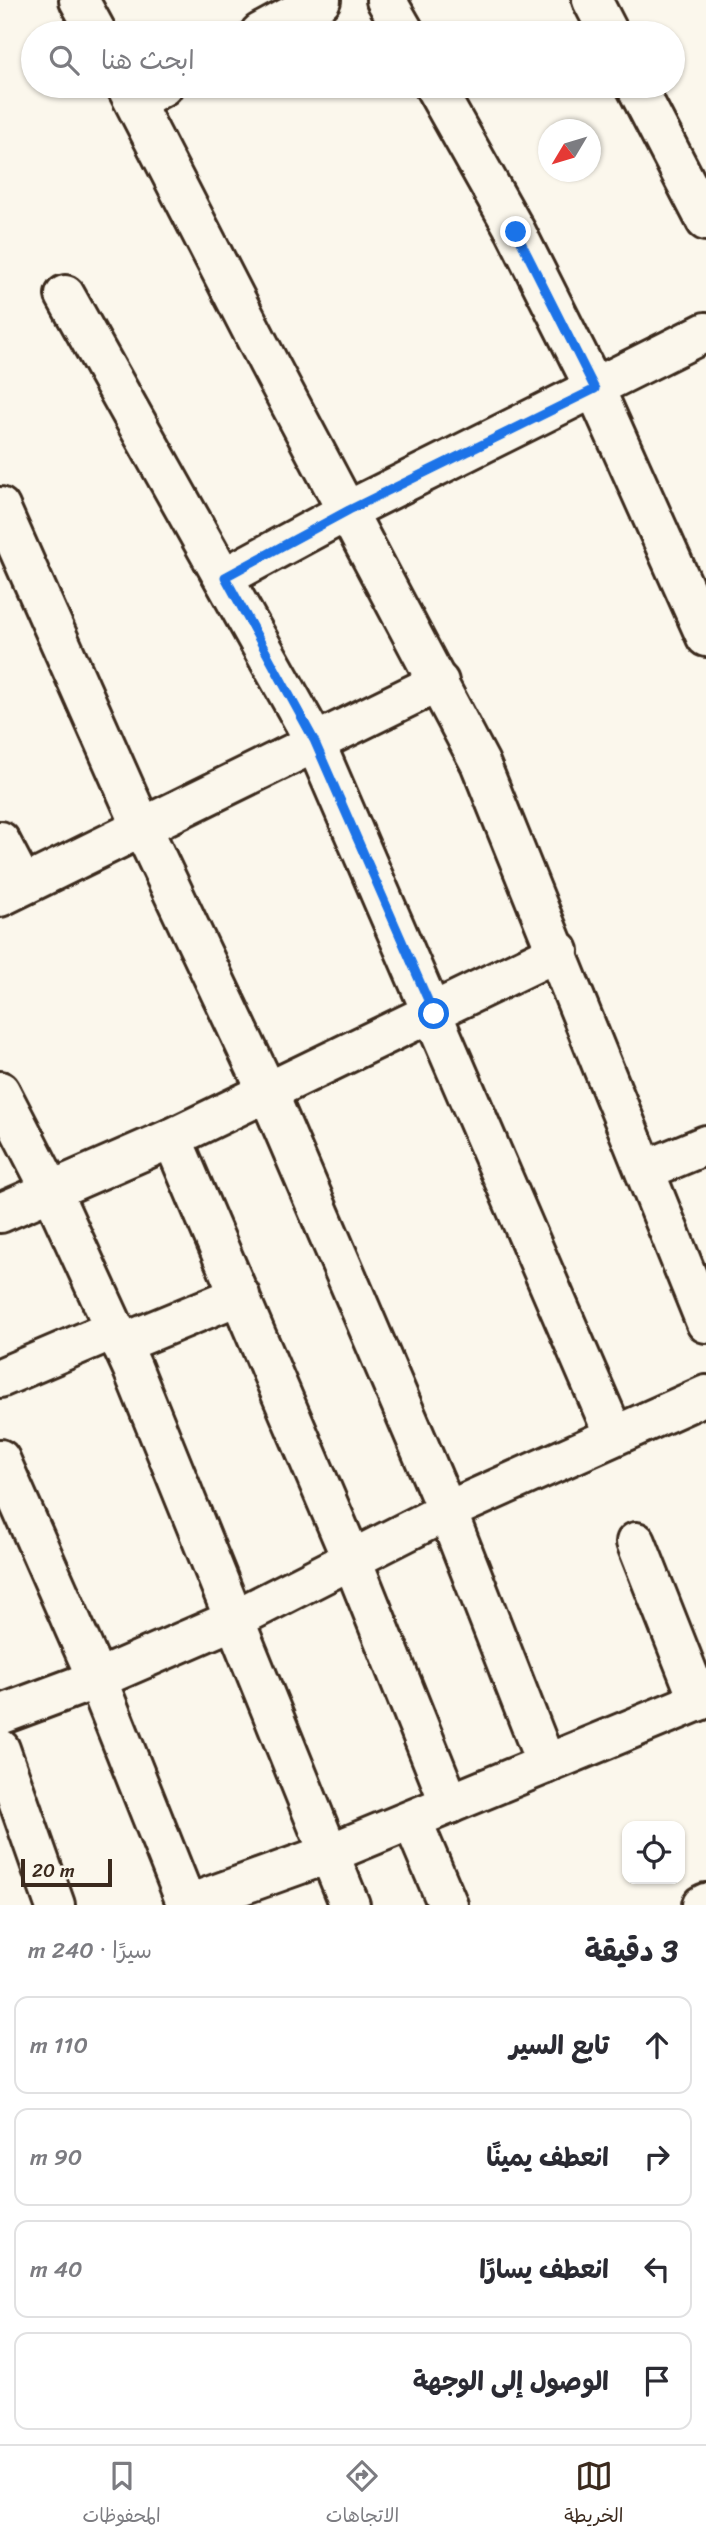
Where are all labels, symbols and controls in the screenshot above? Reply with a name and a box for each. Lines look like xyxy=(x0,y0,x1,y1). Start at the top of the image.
search box xyxy=(21,21,685,98)
text: ابحث هنا xyxy=(101,37,195,83)
icon: search xyxy=(45,41,83,79)
north arrow xyxy=(538,119,601,182)
route end xyxy=(500,216,531,247)
route start xyxy=(418,998,449,1029)
map controls xyxy=(622,1821,685,1884)
button: locate xyxy=(622,1821,685,1884)
text: 20 m xyxy=(32,1854,75,1887)
scale bar xyxy=(21,1856,112,1888)
text: 3 دقيقة xyxy=(585,1924,678,1978)
text: سيرًا · 240 m xyxy=(28,1930,152,1971)
text: تابع السير xyxy=(510,2022,609,2068)
text: 110 m xyxy=(30,2025,88,2066)
icon: ahead xyxy=(638,2026,676,2064)
text: انعطف يمينًا xyxy=(486,2134,609,2180)
text: 90 m xyxy=(30,2137,82,2178)
icon: right xyxy=(638,2138,676,2176)
text: انعطف يسارًا xyxy=(479,2246,609,2292)
text: 40 m xyxy=(30,2249,83,2290)
icon: left xyxy=(638,2250,676,2288)
text: الوصول إلى الوجهة xyxy=(413,2358,609,2404)
icon: arrive xyxy=(638,2362,676,2400)
tab: المحفوظات xyxy=(83,2457,161,2532)
tab: الاتجاهات xyxy=(326,2457,399,2532)
tab: الخريطة xyxy=(564,2457,623,2532)

